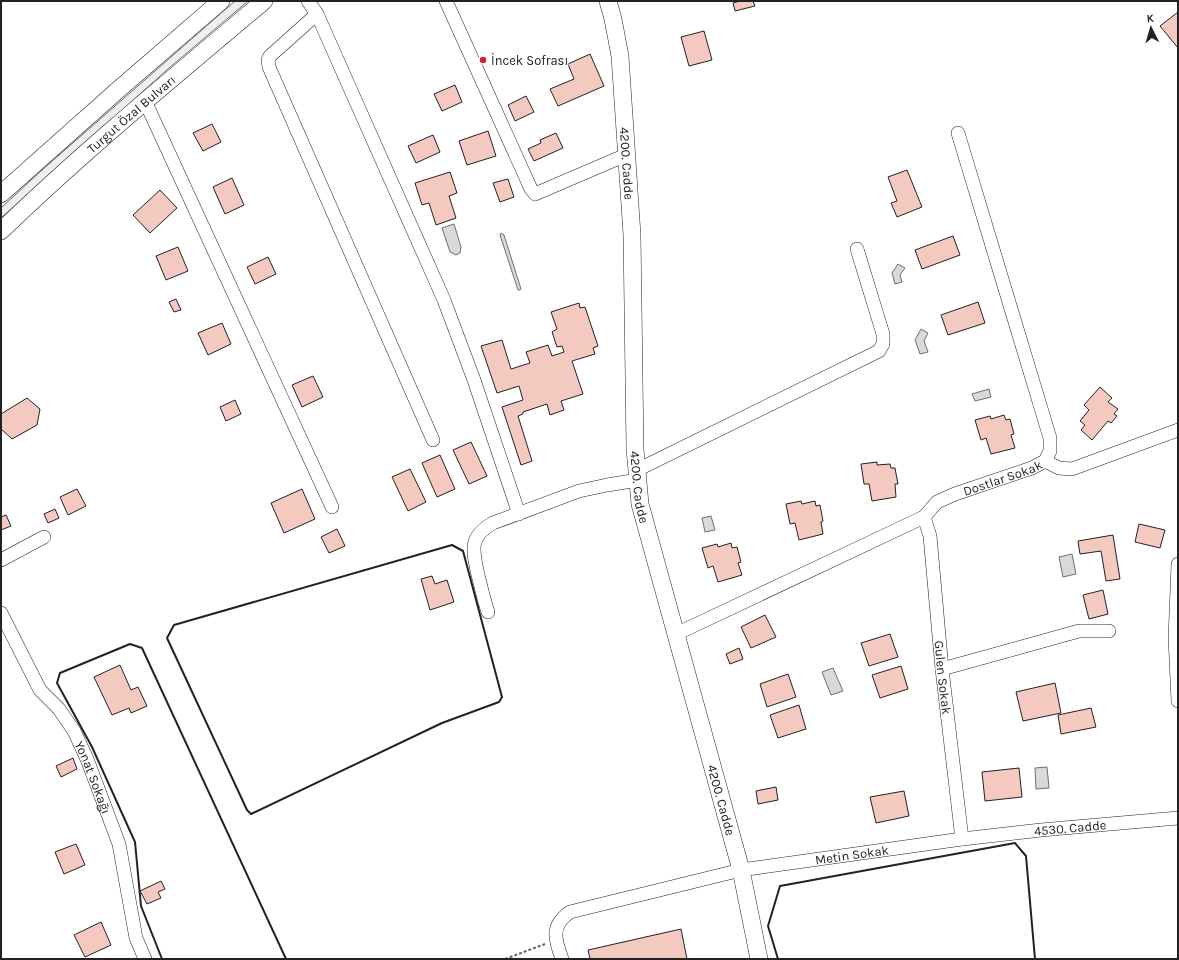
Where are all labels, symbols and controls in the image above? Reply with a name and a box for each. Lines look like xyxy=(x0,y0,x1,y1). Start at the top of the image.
north arrow xyxy=(1131,8,1171,48)
text: K xyxy=(1146,12,1155,25)
place label: İncek Sofrası xyxy=(491,53,568,68)
marker: İncek Sofrası xyxy=(478,55,488,65)
street label: Turgut Özal Bulvarı xyxy=(84,72,178,156)
street label: 4200. Cadde xyxy=(617,127,637,201)
street label: 4200. Cadde xyxy=(627,450,652,525)
street label: Dostlar Sokak xyxy=(961,457,1045,499)
street label: Gulen Sokak xyxy=(931,640,954,715)
street label: Yonat Sokağı xyxy=(72,739,114,816)
street label: 4200. Cadde xyxy=(704,763,738,838)
street label: 4530. Cadde xyxy=(1033,817,1107,839)
street label: Metin Sokak xyxy=(814,842,890,868)

